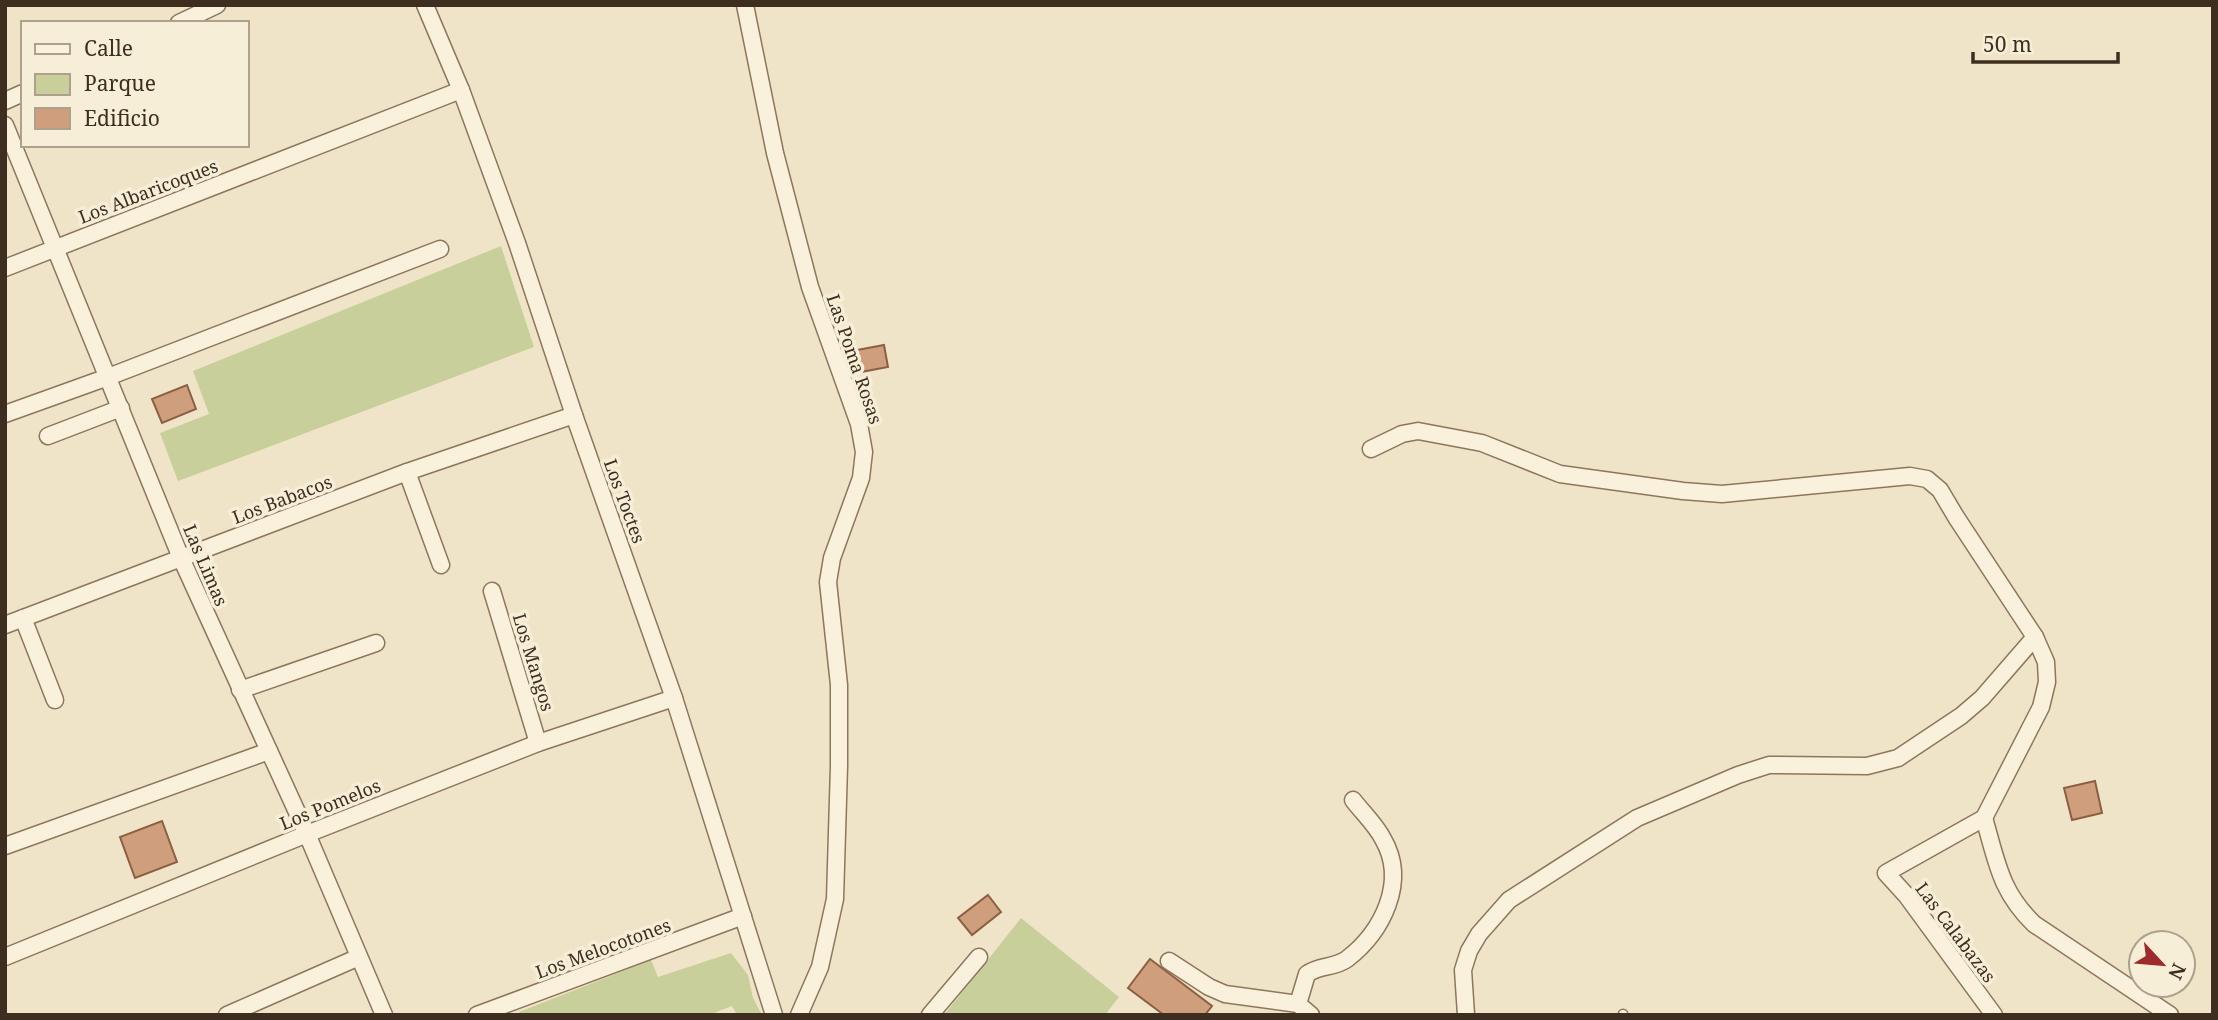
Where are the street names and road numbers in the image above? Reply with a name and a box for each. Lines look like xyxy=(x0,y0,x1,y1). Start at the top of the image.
street label: Los Albaricoques xyxy=(75,153,221,229)
street label: Las Poma Rosas xyxy=(822,291,888,427)
street label: Los Toctes xyxy=(599,456,651,546)
street label: Los Babacos xyxy=(229,469,335,529)
street label: Las Limas xyxy=(178,521,234,609)
street label: Los Mangos xyxy=(508,610,560,714)
street label: Los Pomelos xyxy=(276,773,384,835)
street label: Las Calabazas xyxy=(1910,877,2002,987)
street label: Los Melocotones xyxy=(532,912,674,984)

